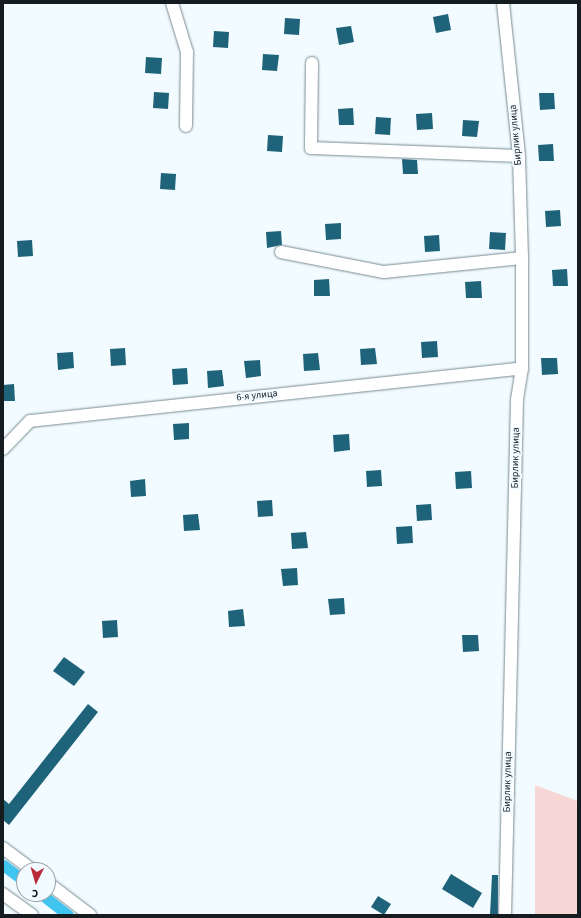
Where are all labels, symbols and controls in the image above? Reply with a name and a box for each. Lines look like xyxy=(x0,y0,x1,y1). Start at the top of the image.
street label: Бирлик улица xyxy=(507,104,525,166)
street label: 6-я улица xyxy=(236,388,278,404)
street label: Бирлик улица xyxy=(509,427,523,489)
street label: Бирлик улица xyxy=(501,751,515,813)
north arrow xyxy=(16,862,56,902)
text: С xyxy=(31,886,39,901)

